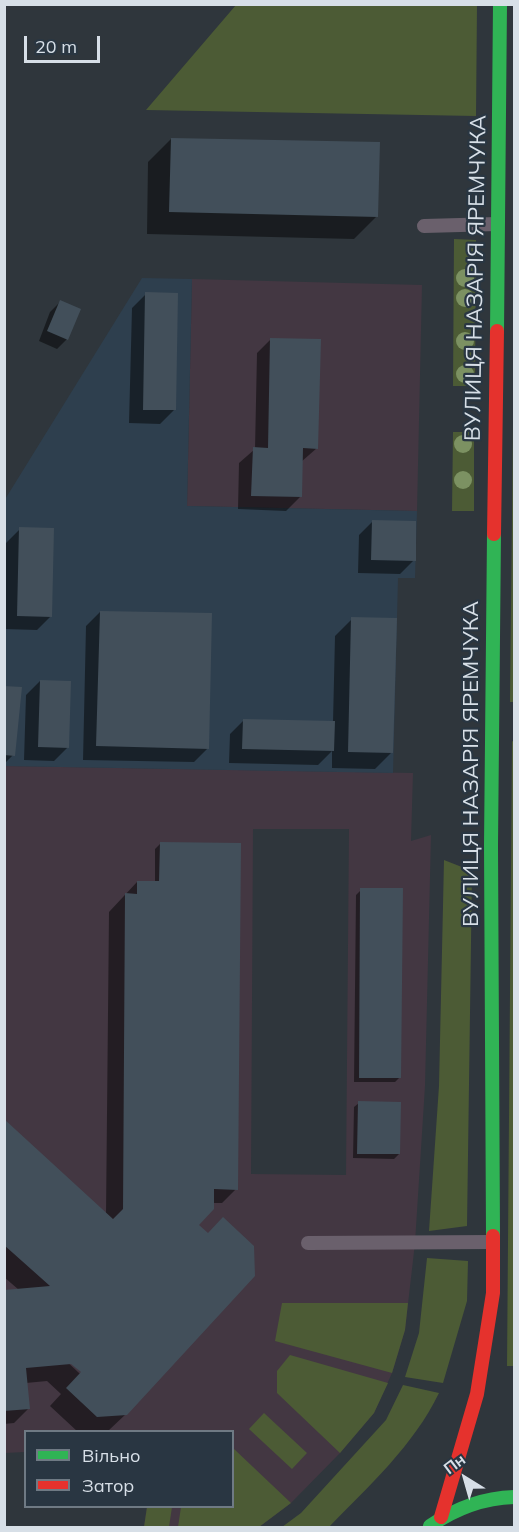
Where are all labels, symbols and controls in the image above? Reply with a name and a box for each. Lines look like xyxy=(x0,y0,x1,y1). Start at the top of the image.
scale bar xyxy=(27,24,104,62)
text: 20 m xyxy=(35,35,77,58)
street label: ВУЛИЦЯ НАЗАРІЯ ЯРЕМЧУКА xyxy=(460,115,492,441)
street label: ВУЛИЦЯ НАЗАРІЯ ЯРЕМЧУКА xyxy=(458,601,484,927)
legend xyxy=(24,1430,234,1508)
text: Вільно xyxy=(82,1444,140,1467)
north arrow xyxy=(435,1448,495,1508)
text: Пн xyxy=(439,1449,469,1478)
text: Затор xyxy=(82,1474,134,1497)

